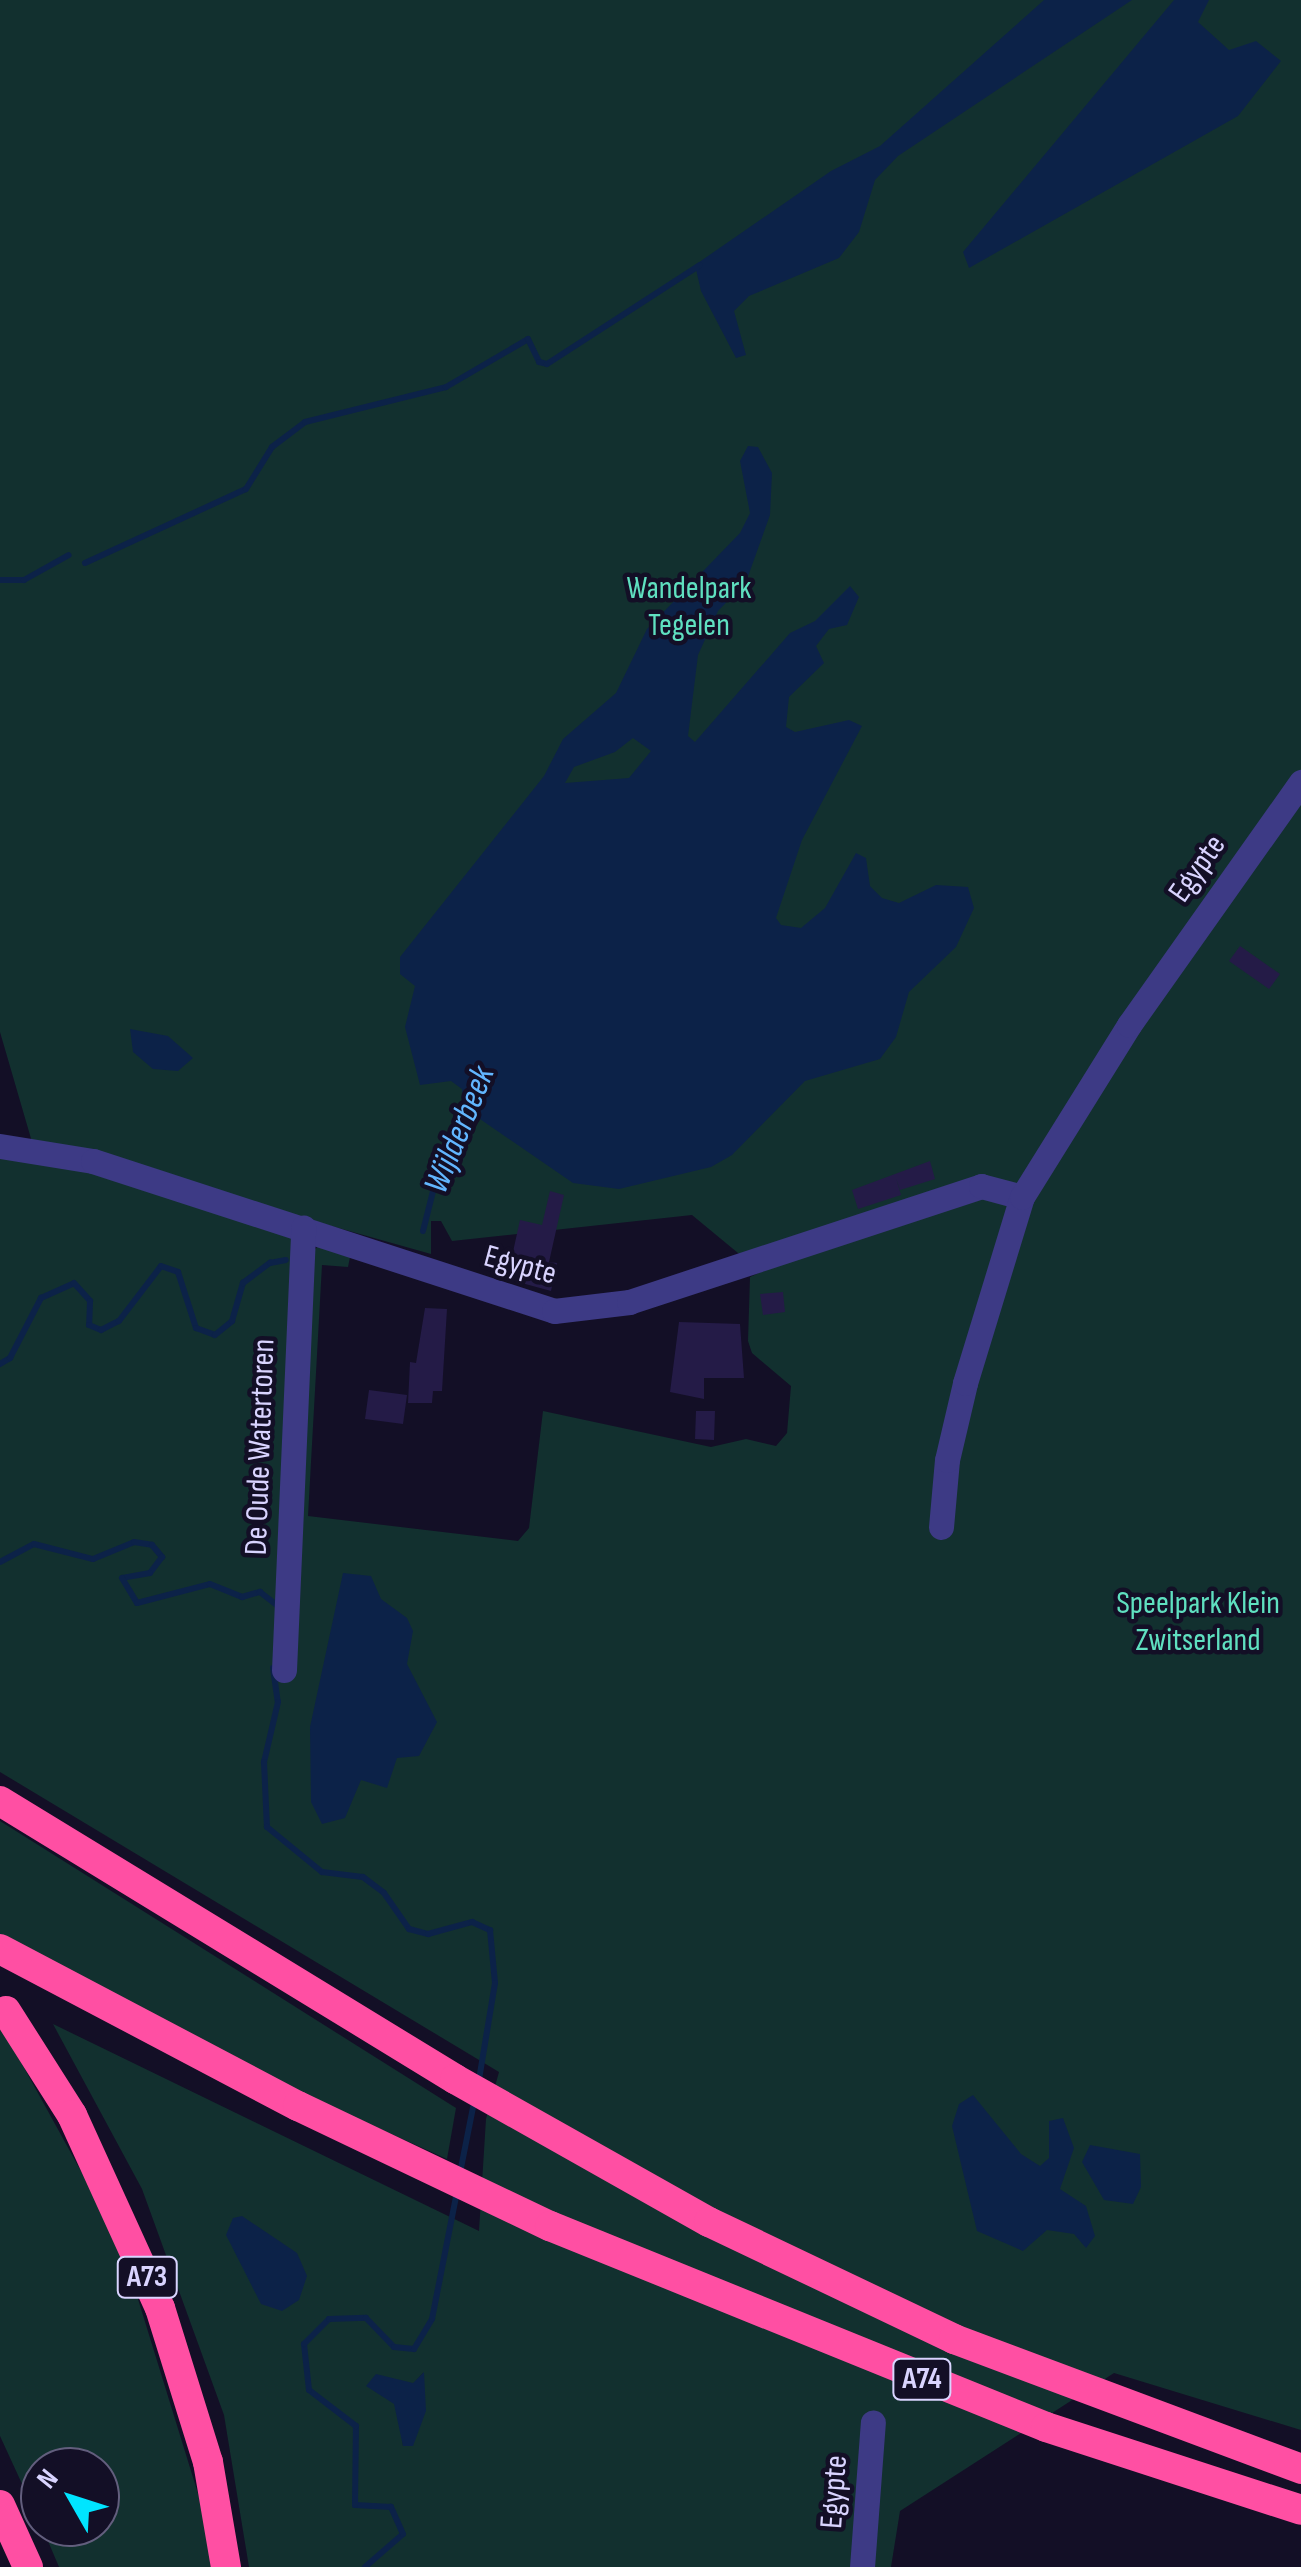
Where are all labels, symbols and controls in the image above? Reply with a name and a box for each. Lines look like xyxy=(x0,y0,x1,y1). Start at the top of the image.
park label: Wandelpark Tegelen xyxy=(626,571,752,646)
street label: Egypte xyxy=(1161,828,1235,910)
water label: Wijlderbeek xyxy=(416,1060,504,1200)
street label: Egypte xyxy=(480,1238,560,1294)
street label: De Oude Watertoren xyxy=(238,1338,284,1556)
park label: Speelpark Klein Zwitserland xyxy=(1116,1586,1280,1661)
road number: A73 xyxy=(114,2252,180,2302)
road number: A74 xyxy=(892,2354,952,2404)
north arrow xyxy=(20,2447,120,2547)
street label: Egypte xyxy=(813,2454,857,2530)
text: N xyxy=(30,2463,65,2495)

